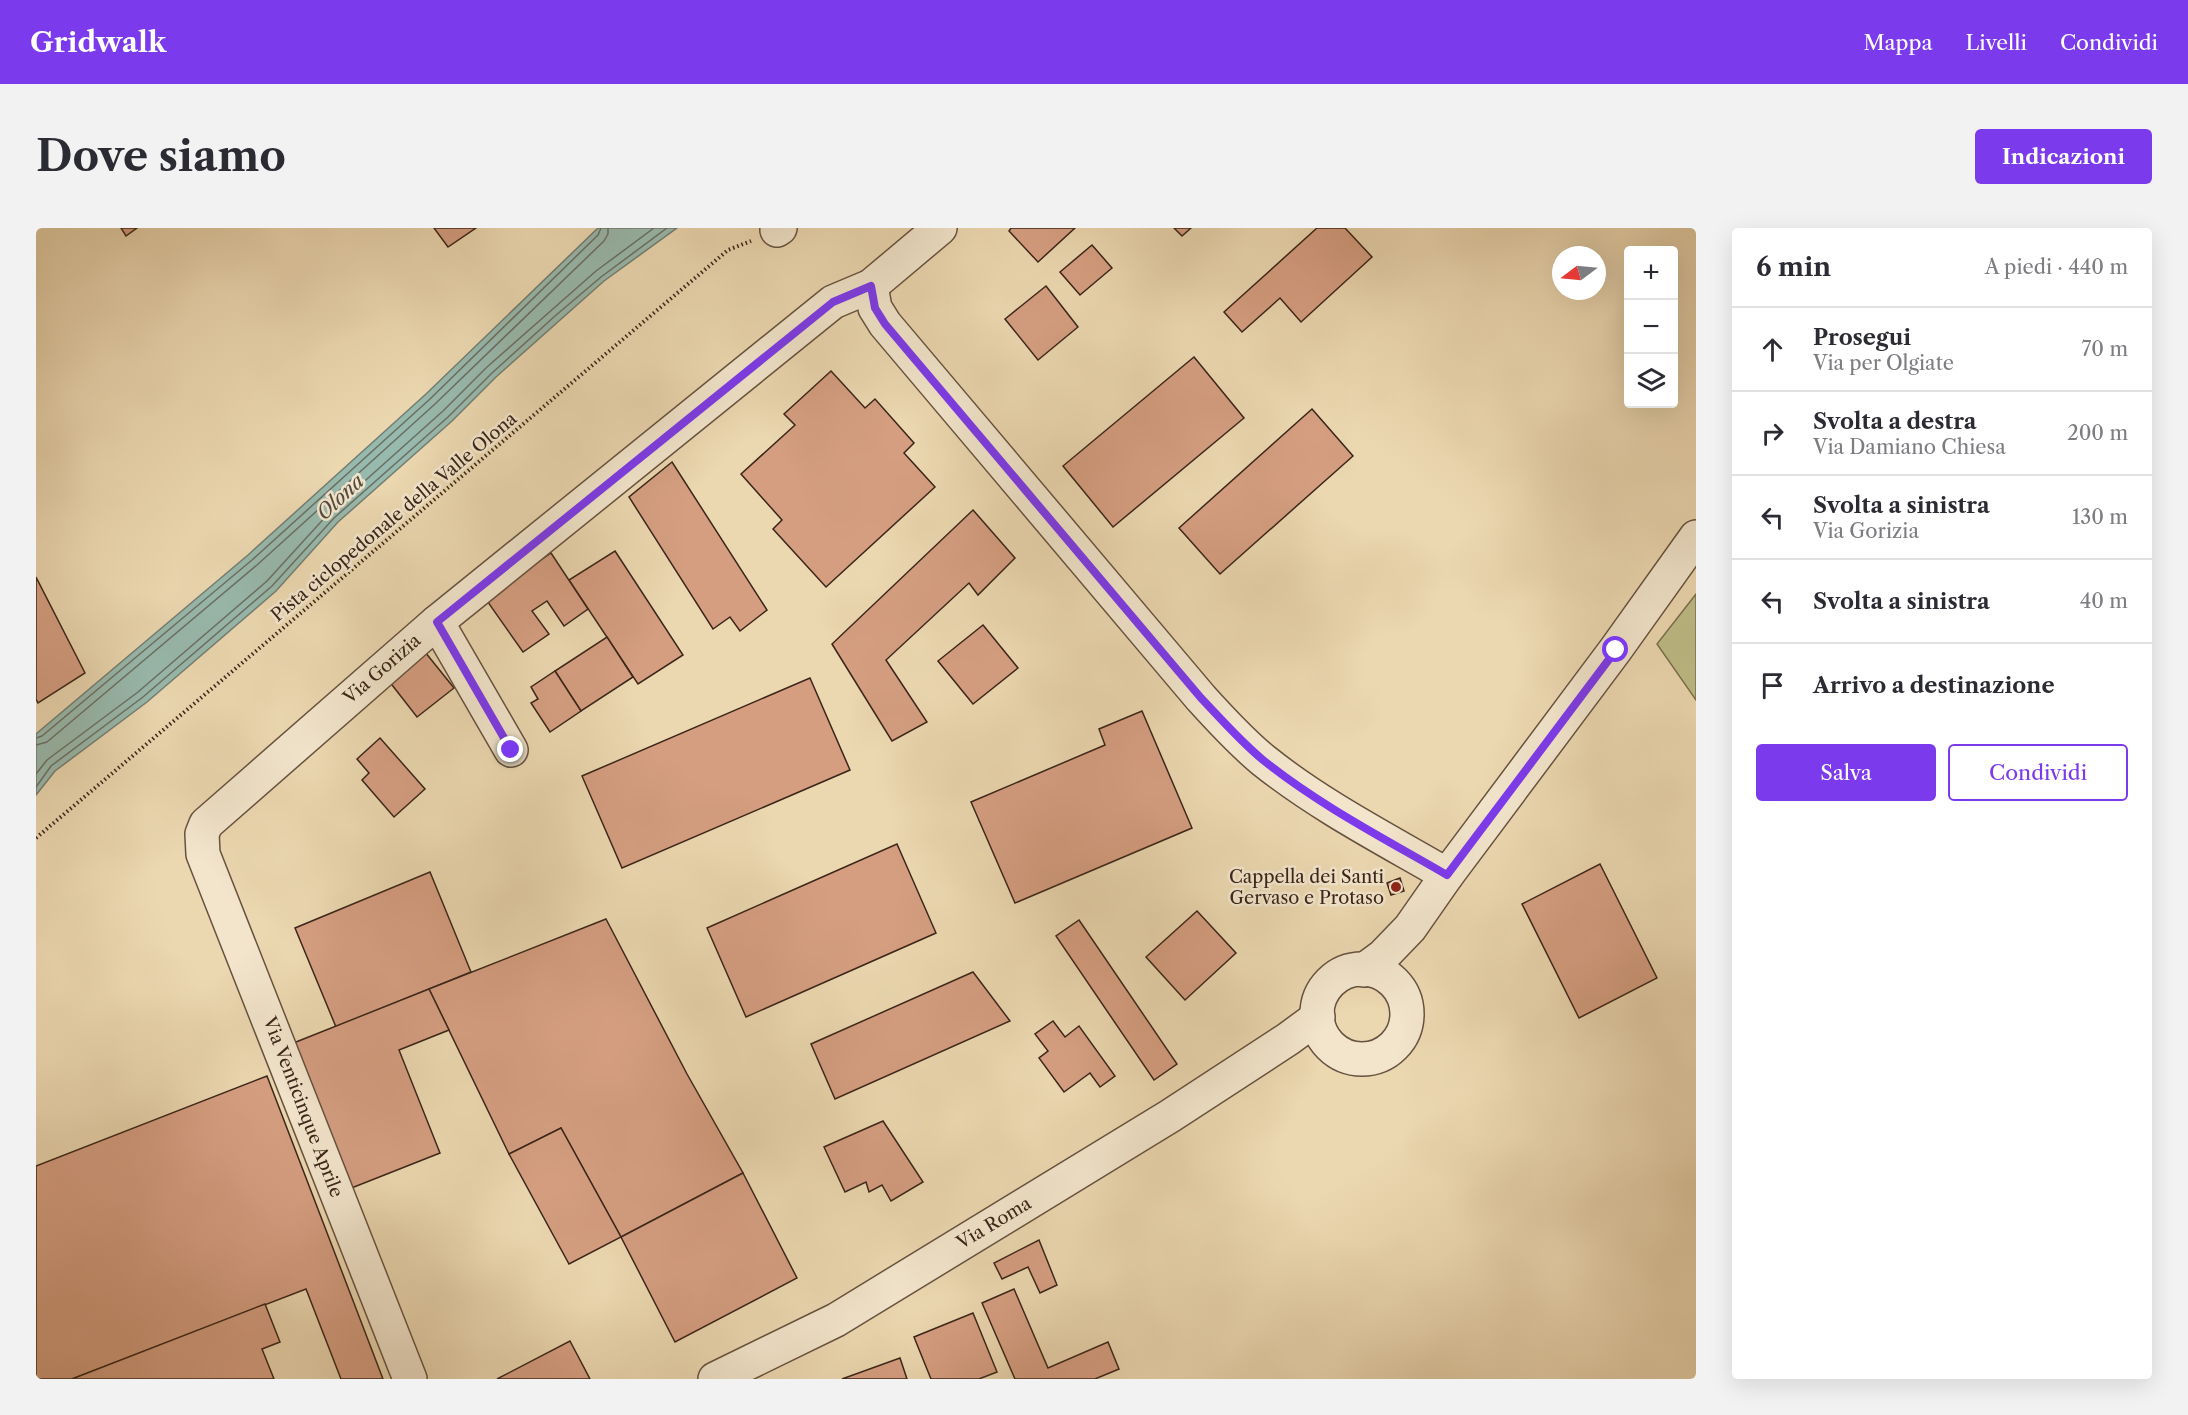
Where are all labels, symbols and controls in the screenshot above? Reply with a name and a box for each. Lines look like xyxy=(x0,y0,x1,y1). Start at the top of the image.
text: Gridwalk xyxy=(30,25,166,59)
text: Mappa xyxy=(1863,30,1933,55)
text: Livelli xyxy=(1966,30,2027,55)
text: Condividi xyxy=(2060,30,2158,55)
button: Indicazioni xyxy=(1975,129,2152,184)
text: Dove siamo xyxy=(36,130,286,182)
north arrow xyxy=(1552,246,1606,300)
map controls xyxy=(1624,246,1678,408)
button: + xyxy=(1624,246,1678,300)
text: 6 min xyxy=(1756,251,1831,283)
text: A piedi · 440 m xyxy=(1985,255,2128,279)
button: − xyxy=(1624,300,1678,354)
text: Prosegui xyxy=(1813,324,1911,351)
icon: ahead xyxy=(1756,333,1789,366)
text: 70 m xyxy=(2082,337,2128,361)
text: Via per Olgiate xyxy=(1813,351,1954,375)
button: layers xyxy=(1624,354,1678,408)
street label: Pista ciclopedonale della Valle Olona xyxy=(267,407,522,626)
text: Svolta a destra xyxy=(1813,408,1976,435)
icon: right xyxy=(1756,417,1789,450)
text: 200 m xyxy=(2067,421,2128,445)
text: Via Damiano Chiesa xyxy=(1813,435,2006,459)
water label: Olona xyxy=(311,469,369,525)
text: Svolta a sinistra xyxy=(1813,492,1990,519)
icon: left xyxy=(1756,501,1789,534)
text: 130 m xyxy=(2072,505,2128,529)
text: Via Gorizia xyxy=(1813,519,1919,543)
icon: left xyxy=(1756,585,1789,618)
text: Svolta a sinistra xyxy=(1813,588,1990,615)
text: 40 m xyxy=(2080,589,2128,613)
street label: Via Gorizia xyxy=(338,629,426,709)
route start xyxy=(1602,636,1628,662)
icon: arrive xyxy=(1756,669,1789,702)
text: Arrivo a destinazione xyxy=(1813,672,2055,699)
route end xyxy=(497,736,523,762)
button: Salva xyxy=(1756,744,1936,801)
button: Condividi xyxy=(1948,744,2128,801)
place label: Cappella dei Santi Gervaso e Protaso xyxy=(1229,866,1385,909)
marker: Cappella dei Santi Gervaso e Protaso xyxy=(1389,880,1403,894)
street label: Via Venticinque Aprile xyxy=(258,1013,348,1200)
street label: Via Roma xyxy=(952,1192,1036,1254)

